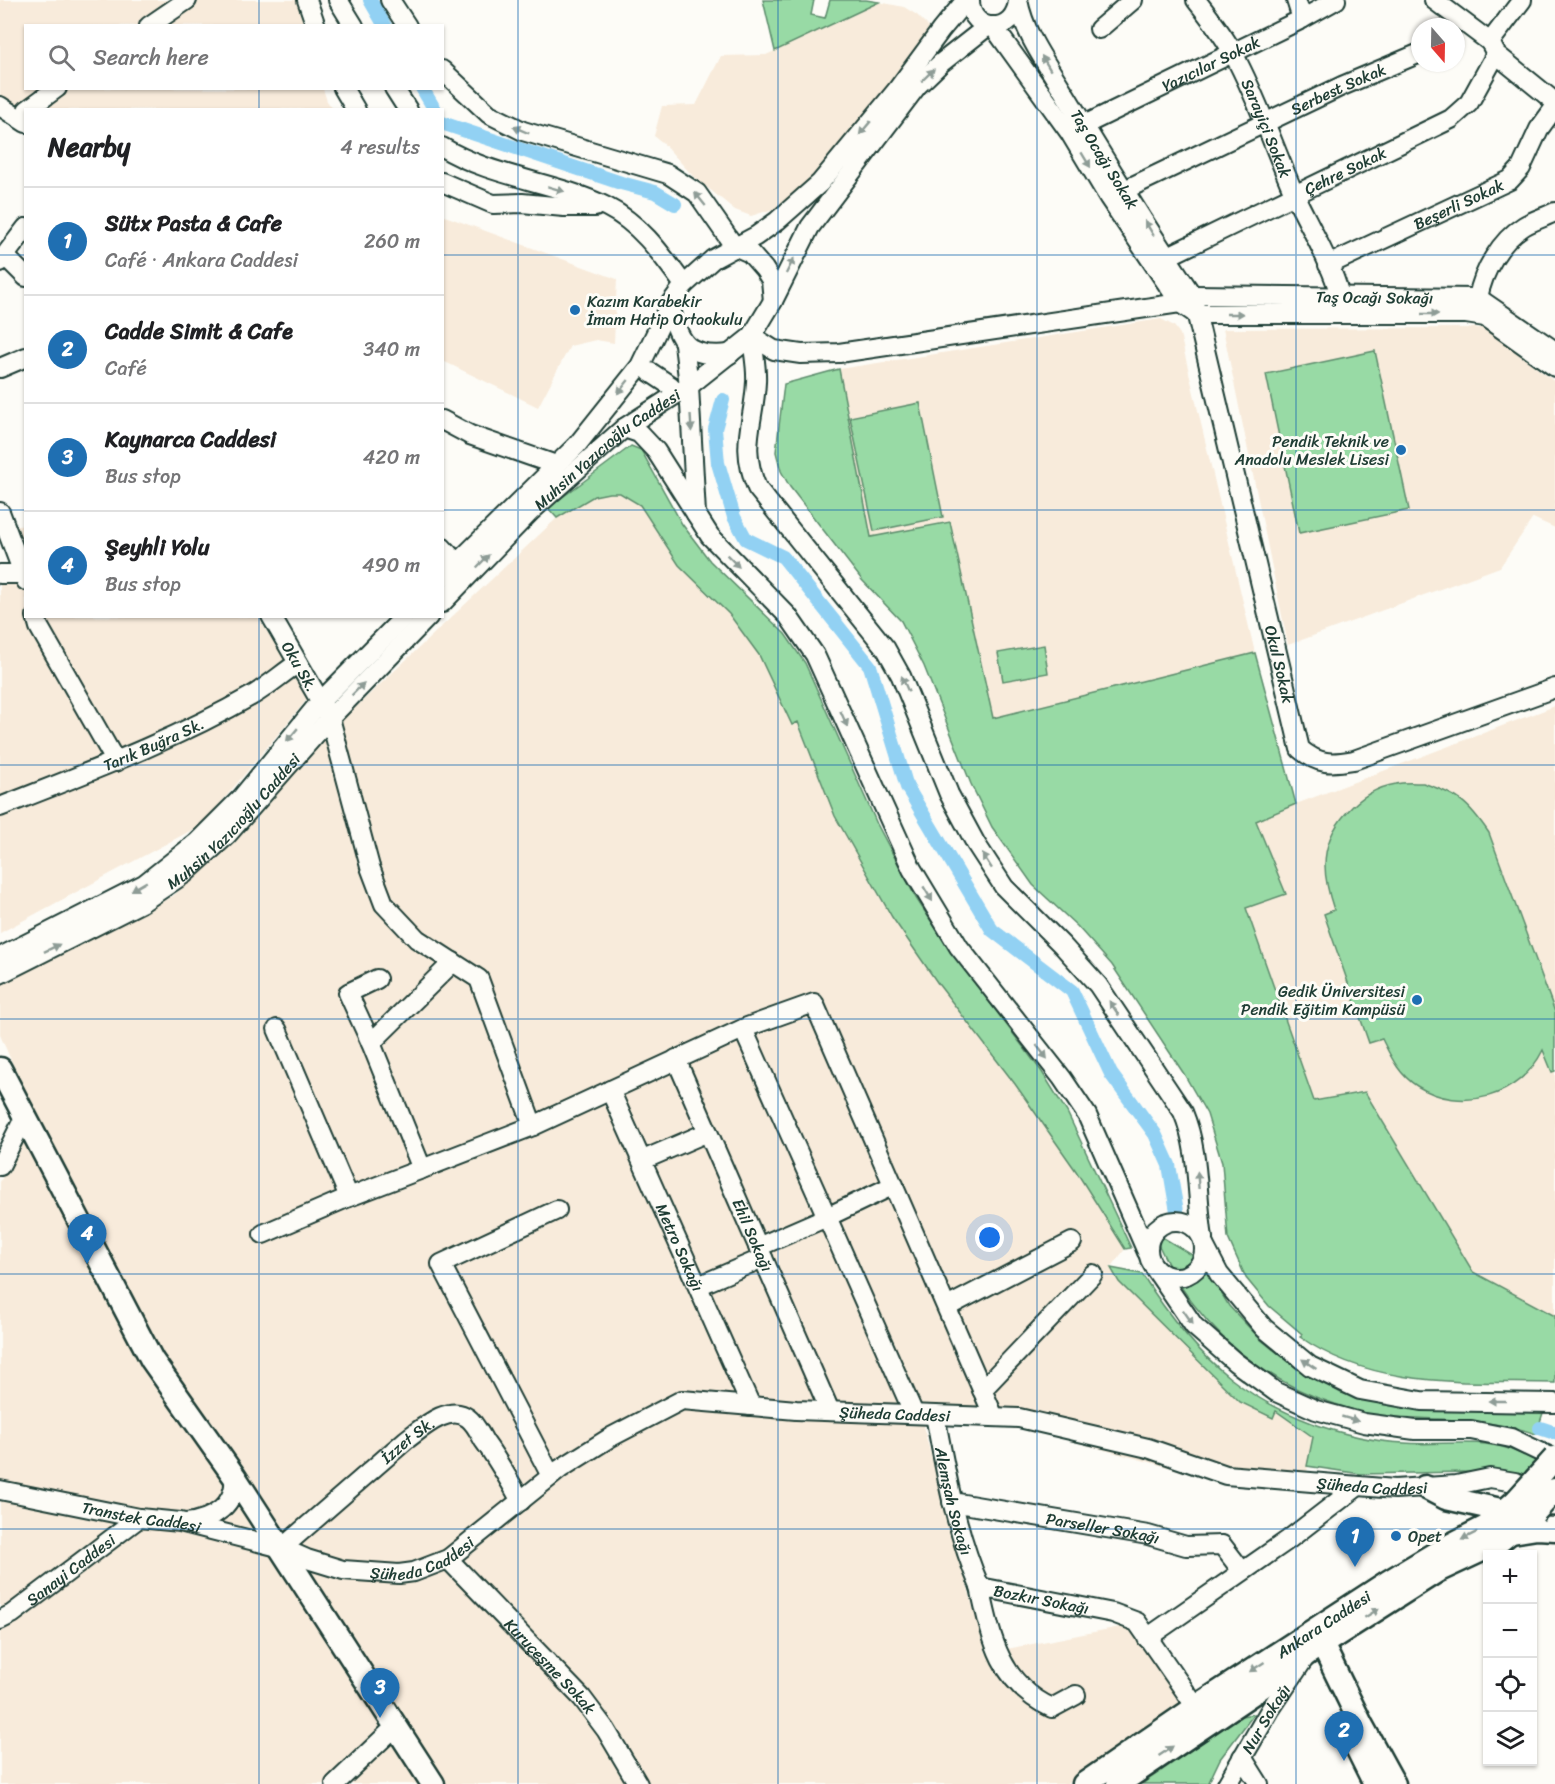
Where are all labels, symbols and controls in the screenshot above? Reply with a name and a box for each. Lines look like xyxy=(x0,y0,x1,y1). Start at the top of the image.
north arrow xyxy=(1411,18,1465,72)
search box xyxy=(24,24,444,90)
street label: Yazıcılar Sokak xyxy=(1157,27,1265,100)
text: Search here xyxy=(93,38,209,77)
icon: search xyxy=(45,41,78,74)
one-way arrow xyxy=(1041,54,1051,71)
street label: Serbest Sokak xyxy=(1286,55,1391,124)
one-way arrow xyxy=(921,68,935,82)
street label: Sarayiçi Sokak xyxy=(1233,74,1300,183)
street label: Taş Ocağı Sokak xyxy=(1062,103,1147,216)
one-way arrow xyxy=(859,120,872,135)
text: Nearby xyxy=(48,124,130,170)
one-way arrow xyxy=(511,125,529,135)
text: 4 results xyxy=(340,130,420,165)
street label: Çehre Sokak xyxy=(1299,138,1392,203)
one-way arrow xyxy=(1081,152,1092,168)
street label: Beşerli Sokak xyxy=(1409,171,1509,238)
one-way arrow xyxy=(547,185,565,194)
one-way arrow xyxy=(694,191,707,207)
text: Sütx Pasta & Cafe xyxy=(105,204,282,243)
one-way arrow xyxy=(1143,220,1154,237)
text: 1 xyxy=(63,224,72,259)
text: 260 m xyxy=(364,224,420,259)
text: Café · Ankara Caddesi xyxy=(105,243,298,278)
one-way arrow xyxy=(785,258,795,275)
street label: Taş Ocağı Sokağı xyxy=(1316,282,1433,313)
place label: Kazım Karabekir İmam Hatip Ortaokulu xyxy=(586,287,743,334)
marker: Kazım Karabekir İmam Hatip Ortaokulu xyxy=(568,303,582,317)
one-way arrow xyxy=(1225,309,1244,319)
one-way arrow xyxy=(1420,309,1439,319)
text: Cadde Simit & Cafe xyxy=(105,312,293,351)
text: 2 xyxy=(62,332,73,367)
text: 340 m xyxy=(363,332,420,367)
text: Café xyxy=(105,351,147,386)
one-way arrow xyxy=(617,379,630,395)
street label: Muhsin Yazıcıoğlu Caddesi xyxy=(527,381,687,518)
one-way arrow xyxy=(686,413,696,432)
text: Kaynarca Caddesi xyxy=(105,420,276,459)
place label: Pendik Teknik ve Anadolu Meslek Lisesi xyxy=(1234,427,1390,474)
text: 3 xyxy=(62,440,73,475)
text: 420 m xyxy=(363,440,420,475)
marker: Pendik Teknik ve Anadolu Meslek Lisesi xyxy=(1394,443,1408,457)
text: Bus stop xyxy=(105,459,181,494)
text: Şeyhli Yolu xyxy=(105,528,210,567)
text: 4 xyxy=(61,548,74,583)
text: 490 m xyxy=(362,548,420,583)
one-way arrow xyxy=(476,554,490,568)
one-way arrow xyxy=(726,554,740,568)
text: Bus stop xyxy=(105,567,181,602)
street label: Okul Sokak xyxy=(1256,622,1303,707)
street label: Oku Sk. xyxy=(273,635,326,698)
one-way arrow xyxy=(900,675,910,693)
one-way arrow xyxy=(350,683,364,697)
street label: Tarık Buğra Sk. xyxy=(99,709,209,780)
one-way arrow xyxy=(839,710,849,728)
one-way arrow xyxy=(286,727,299,743)
street label: Muhsin Yazıcıoğlu Caddesi xyxy=(160,746,308,897)
one-way arrow xyxy=(981,853,992,869)
one-way arrow xyxy=(130,881,147,891)
one-way arrow xyxy=(922,886,933,902)
one-way arrow xyxy=(44,943,61,952)
place label: Gedik Üniversitesi Pendik Eğitim Kampüsü xyxy=(1241,977,1406,1024)
marker: Gedik Üniversitesi Pendik Eğitim Kampüsü xyxy=(1410,993,1424,1007)
one-way arrow xyxy=(1109,1000,1120,1016)
one-way arrow xyxy=(1035,1044,1048,1060)
one-way arrow xyxy=(1193,1170,1203,1189)
street label: Ehil Sokağı xyxy=(724,1194,781,1277)
street label: Metro Sokağı xyxy=(647,1198,712,1296)
pin: 4 xyxy=(68,1214,106,1264)
your location xyxy=(975,1223,1004,1252)
one-way arrow xyxy=(1182,1309,1194,1325)
one-way arrow xyxy=(1301,1359,1317,1370)
one-way arrow xyxy=(1487,1396,1506,1406)
street label: Şüheda Caddesi xyxy=(839,1398,951,1431)
street label: İzzet Sk. xyxy=(373,1409,441,1472)
one-way arrow xyxy=(1341,1415,1359,1424)
street label: Alemşah Sokağı xyxy=(926,1444,981,1559)
street label: Şüheda Caddesi xyxy=(1316,1469,1429,1504)
street label: Transtek Caddesi xyxy=(79,1493,204,1542)
street label: Parseller Sokağı xyxy=(1044,1504,1163,1553)
pin: 1 xyxy=(1336,1518,1374,1567)
place label: Opet xyxy=(1408,1522,1442,1551)
street label: Sanayi Caddesi xyxy=(20,1526,123,1614)
street label: Şüheda Caddesi xyxy=(369,1529,482,1589)
marker: Opet xyxy=(1389,1529,1403,1543)
one-way arrow xyxy=(1461,1531,1478,1541)
map controls xyxy=(1483,1550,1537,1766)
button: + xyxy=(1483,1550,1537,1604)
street label: Bozkır Sokağı xyxy=(991,1576,1092,1623)
street label: Ankara Caddesi xyxy=(1269,1582,1378,1667)
button: − xyxy=(1483,1604,1537,1658)
one-way arrow xyxy=(1363,1607,1380,1618)
street label: Kuruçeşme Sokak xyxy=(497,1611,604,1721)
button: locate xyxy=(1483,1658,1537,1712)
one-way arrow xyxy=(1250,1661,1266,1673)
pin: 3 xyxy=(360,1668,400,1718)
street label: Nur Sokağı xyxy=(1234,1678,1299,1759)
pin: 2 xyxy=(1324,1712,1364,1761)
button: layers xyxy=(1483,1712,1537,1766)
one-way arrow xyxy=(1158,1745,1174,1757)

